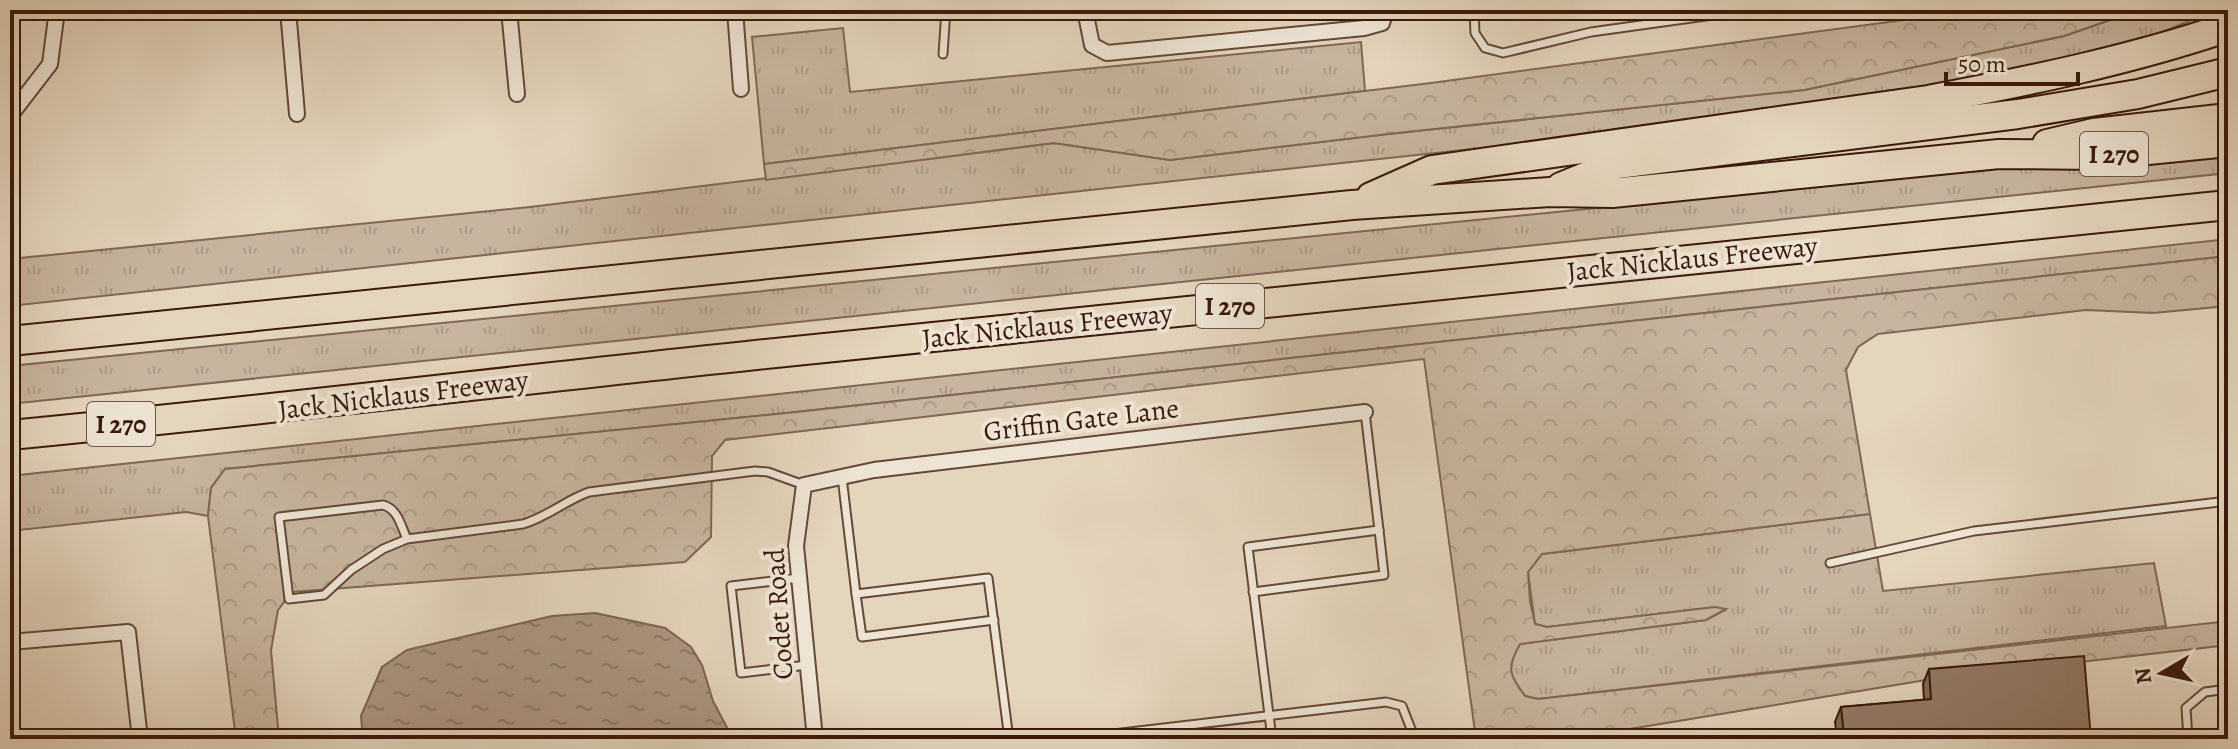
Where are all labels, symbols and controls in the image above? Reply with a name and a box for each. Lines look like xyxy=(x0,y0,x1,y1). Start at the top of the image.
scale bar xyxy=(1946,36,2078,86)
text: 50 m xyxy=(1958,48,2006,80)
road number: I 270 xyxy=(2080,132,2148,176)
street label: Jack Nicklaus Freeway xyxy=(1565,227,1820,291)
road number: I 270 xyxy=(1196,284,1264,328)
street label: Jack Nicklaus Freeway xyxy=(920,294,1175,358)
street label: Jack Nicklaus Freeway xyxy=(276,361,531,429)
street label: Griffin Gate Lane xyxy=(981,389,1181,451)
road number: I 270 xyxy=(87,402,155,446)
street label: Codet Road xyxy=(755,546,803,681)
north arrow xyxy=(2122,633,2202,713)
text: N xyxy=(2127,666,2159,686)

